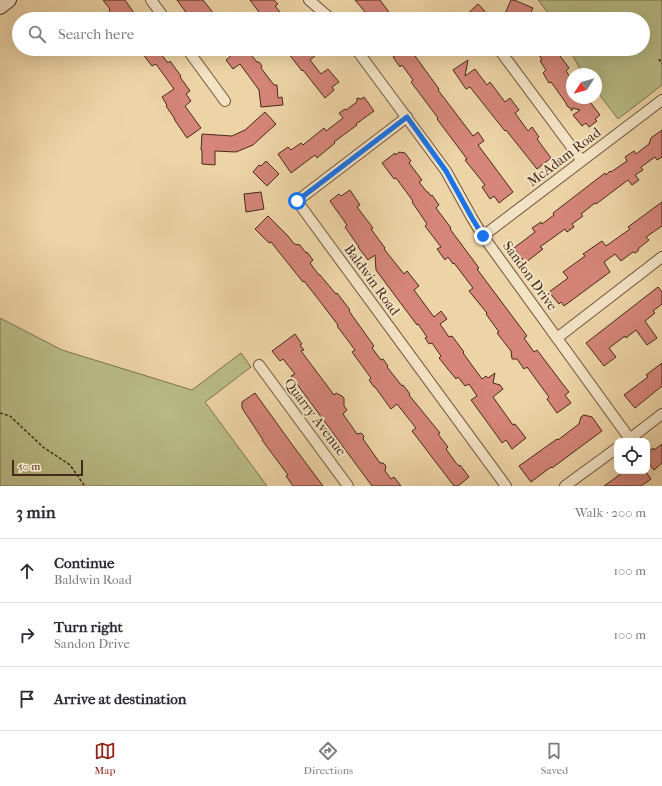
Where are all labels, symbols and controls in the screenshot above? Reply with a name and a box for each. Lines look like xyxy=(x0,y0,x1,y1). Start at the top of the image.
search box xyxy=(12,12,650,56)
icon: search xyxy=(26,23,48,45)
text: Search here xyxy=(58,25,134,43)
north arrow xyxy=(566,68,602,104)
street label: McAdam Road xyxy=(524,124,604,190)
route start xyxy=(288,192,306,210)
route end xyxy=(474,227,492,245)
street label: Sandon Drive xyxy=(499,238,561,314)
street label: Baldwin Road xyxy=(341,241,404,319)
street label: Quarry Avenue xyxy=(280,375,350,459)
map controls xyxy=(614,438,650,474)
button: locate xyxy=(614,438,650,474)
scale bar xyxy=(12,458,83,477)
text: 50 m xyxy=(18,460,40,473)
text: 3 min xyxy=(16,502,56,522)
text: Walk · 200 m xyxy=(575,505,646,520)
text: Continue xyxy=(54,554,114,572)
icon: ahead xyxy=(16,560,38,582)
text: 100 m xyxy=(613,563,646,578)
text: Baldwin Road xyxy=(54,572,132,587)
text: Turn right xyxy=(54,618,123,636)
icon: right xyxy=(16,624,38,646)
text: 100 m xyxy=(613,627,646,642)
text: Sandon Drive xyxy=(54,636,130,651)
icon: arrive xyxy=(16,688,38,710)
text: Arrive at destination xyxy=(54,690,186,708)
tab: Map xyxy=(94,740,116,777)
tab: Directions xyxy=(304,740,353,777)
tab: Saved xyxy=(541,740,568,777)

